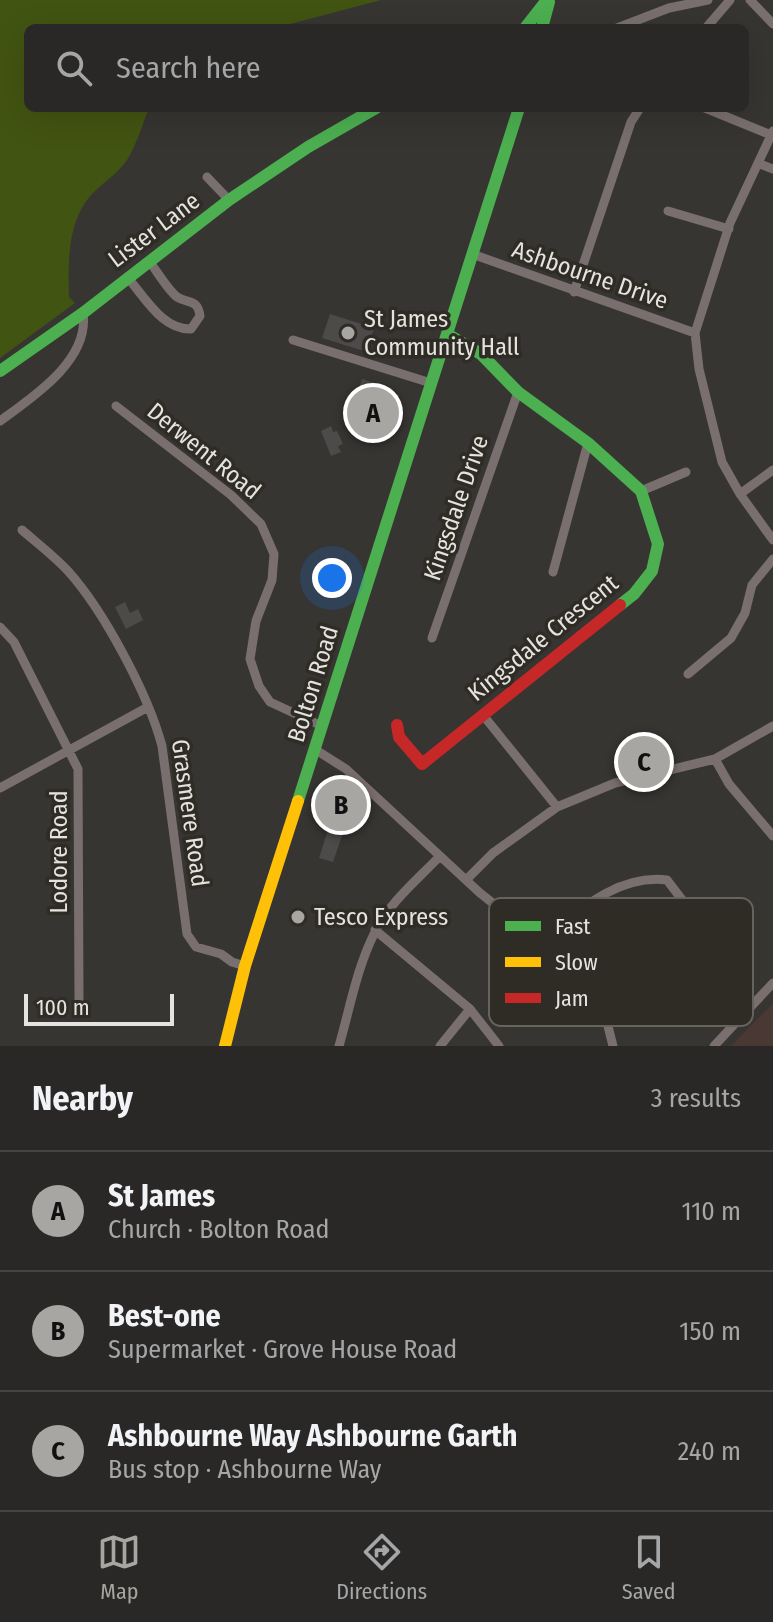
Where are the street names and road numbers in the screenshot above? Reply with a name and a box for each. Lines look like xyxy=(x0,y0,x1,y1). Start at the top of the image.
street label: Lister Lane xyxy=(103,187,205,273)
street label: Ashbourne Drive xyxy=(508,235,672,315)
street label: Derwent Road xyxy=(142,397,266,505)
street label: Kingsdale Drive xyxy=(418,432,494,584)
street label: Kingsdale Crescent xyxy=(462,569,624,707)
street label: Bolton Road xyxy=(282,622,344,746)
street label: Grasmere Road xyxy=(166,738,214,888)
street label: Lodore Road xyxy=(45,790,73,914)

